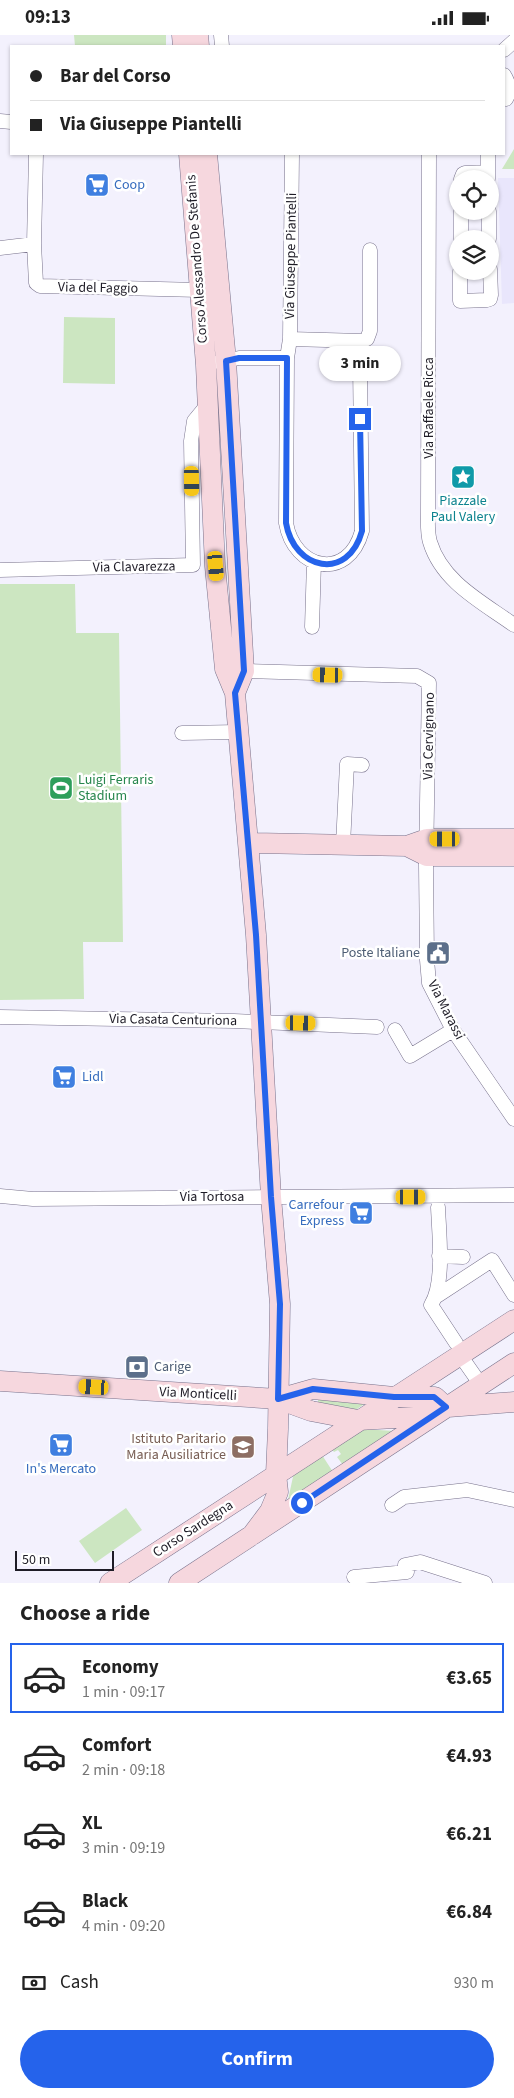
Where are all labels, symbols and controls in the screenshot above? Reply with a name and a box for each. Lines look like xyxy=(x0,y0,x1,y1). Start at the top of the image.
text: 09:13 xyxy=(25,4,71,31)
text: Bar del Corso xyxy=(60,63,171,90)
text: Via Giuseppe Piantelli xyxy=(60,111,242,138)
map controls xyxy=(449,170,499,280)
button: locate xyxy=(449,170,499,220)
supermarket icon: Coop xyxy=(84,172,110,198)
street label: Corso Alessandro De Stefanis xyxy=(181,174,213,344)
place label: Coop xyxy=(114,175,145,195)
street label: Via Giuseppe Piantelli xyxy=(280,193,302,319)
button: layers xyxy=(449,230,499,280)
street label: Via del Faggio xyxy=(58,277,138,299)
callout: 3 min xyxy=(319,347,401,381)
text: 3 min xyxy=(341,352,379,374)
street label: Via Raffaele Ricca xyxy=(419,357,439,459)
route end xyxy=(349,408,371,430)
place icon: Piazzale Paul Valery xyxy=(450,464,476,490)
car xyxy=(184,466,199,496)
place label: Piazzale Paul Valery xyxy=(431,491,496,527)
car xyxy=(207,550,224,582)
street label: Via Clavarezza xyxy=(92,556,176,578)
car xyxy=(312,667,343,683)
street label: Via Cervignano xyxy=(418,692,440,780)
place label: Luigi Ferraris Stadium xyxy=(78,770,153,806)
sports icon: Luigi Ferraris Stadium xyxy=(48,775,74,801)
car xyxy=(430,832,460,847)
public building icon: Poste Italiane xyxy=(425,940,451,966)
place label: Poste Italiane xyxy=(341,943,420,963)
street label: Via Marassi xyxy=(422,977,470,1043)
street label: Via Casata Centuriona xyxy=(109,1009,237,1031)
car xyxy=(285,1015,316,1031)
supermarket icon: Lidl xyxy=(51,1064,77,1090)
place label: Lidl xyxy=(82,1067,104,1087)
street label: Via Tortosa xyxy=(180,1187,244,1207)
car xyxy=(396,1190,426,1205)
place label: Carrefour Express xyxy=(288,1195,344,1231)
supermarket icon: Carrefour Express xyxy=(348,1200,374,1226)
bank icon: Carige xyxy=(124,1354,150,1380)
place label: Carige xyxy=(154,1357,191,1377)
car xyxy=(78,1379,109,1395)
street label: Via Monticelli xyxy=(159,1382,237,1406)
place label: Istituto Paritario Maria Ausiliatrice xyxy=(126,1429,226,1465)
supermarket icon: In's Mercato xyxy=(48,1432,74,1458)
school or university icon: Istituto Paritario Maria Ausiliatrice xyxy=(230,1434,256,1460)
place label: In's Mercato xyxy=(26,1459,96,1479)
route start xyxy=(291,1492,313,1514)
street label: Corso Sardegna xyxy=(149,1495,237,1563)
scale bar xyxy=(15,1548,114,1571)
text: 50 m xyxy=(22,1550,50,1570)
text: Choose a ride xyxy=(20,1597,150,1629)
text: Economy xyxy=(82,1654,159,1681)
icon: car xyxy=(22,1656,67,1701)
text: €3.65 xyxy=(446,1665,492,1692)
text: 1 min · 09:17 xyxy=(82,1681,165,1703)
text: Comfort xyxy=(82,1732,152,1759)
icon: car xyxy=(22,1734,67,1779)
text: €4.93 xyxy=(446,1743,492,1770)
text: 2 min · 09:18 xyxy=(82,1759,165,1781)
text: XL xyxy=(82,1810,103,1837)
icon: car xyxy=(22,1812,67,1857)
text: €6.21 xyxy=(446,1821,492,1848)
text: 3 min · 09:19 xyxy=(82,1837,165,1859)
text: Black xyxy=(82,1888,128,1915)
icon: car xyxy=(22,1890,67,1935)
text: €6.84 xyxy=(446,1899,492,1926)
text: 4 min · 09:20 xyxy=(82,1915,165,1937)
icon: cash xyxy=(20,1969,48,1997)
text: Cash xyxy=(60,1969,99,1996)
text: 930 m xyxy=(454,1972,494,1994)
button: Confirm xyxy=(20,2030,494,2088)

